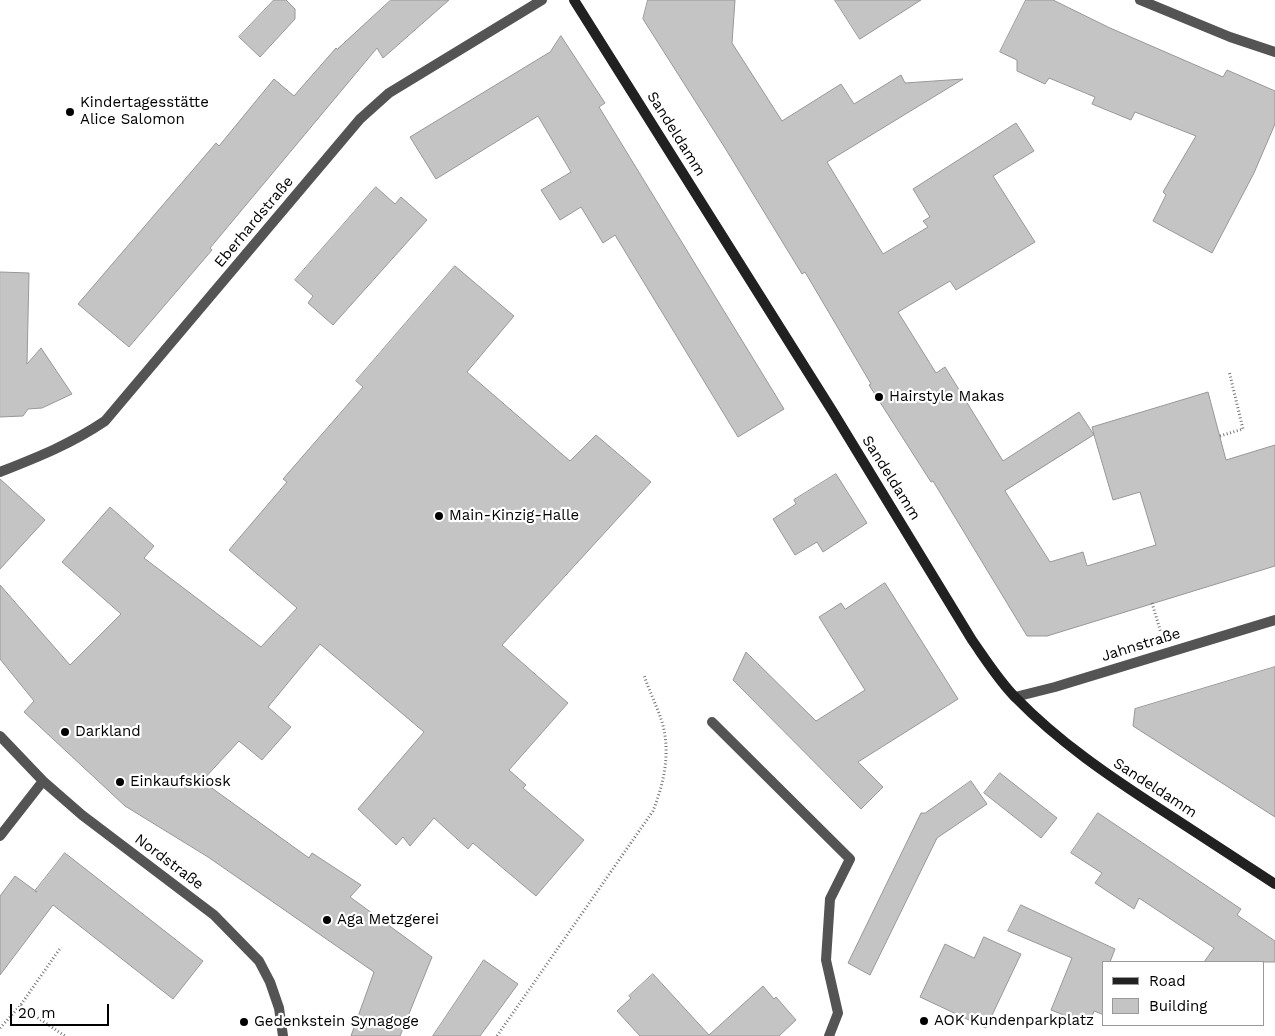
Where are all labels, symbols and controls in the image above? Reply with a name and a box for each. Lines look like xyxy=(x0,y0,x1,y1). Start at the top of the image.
street label: Sandeldamm xyxy=(643,88,709,180)
place label: Kindertagesstätte Alice Salomon xyxy=(80,94,209,129)
marker: Kindertagesstätte Alice Salomon xyxy=(64,106,76,118)
street label: Eberhardstraße xyxy=(211,173,297,271)
place label: Hairstyle Makas xyxy=(889,388,1004,406)
marker: Hairstyle Makas xyxy=(873,391,885,403)
street label: Sandeldamm xyxy=(858,432,924,524)
place label: Main-Kinzig-Halle xyxy=(449,507,579,525)
marker: Main-Kinzig-Halle xyxy=(433,510,445,522)
street label: Jahnstraße xyxy=(1099,624,1183,666)
place label: Darkland xyxy=(75,723,141,741)
marker: Darkland xyxy=(59,726,71,738)
street label: Sandeldamm xyxy=(1110,754,1200,822)
place label: Einkaufskiosk xyxy=(130,773,231,791)
marker: Einkaufskiosk xyxy=(114,776,126,788)
street label: Nordstraße xyxy=(131,830,207,894)
place label: Aga Metzgerei xyxy=(337,911,439,929)
marker: Aga Metzgerei xyxy=(321,914,333,926)
legend xyxy=(1102,961,1265,1026)
text: Road xyxy=(1149,972,1186,990)
scale bar xyxy=(12,994,111,1026)
text: Building xyxy=(1149,997,1207,1015)
text: 20 m xyxy=(18,1004,56,1022)
place label: AOK Kundenparkplatz xyxy=(934,1012,1094,1030)
place label: Gedenkstein Synagoge xyxy=(254,1013,419,1031)
marker: AOK Kundenparkplatz xyxy=(918,1015,930,1027)
marker: Gedenkstein Synagoge xyxy=(238,1016,250,1028)

